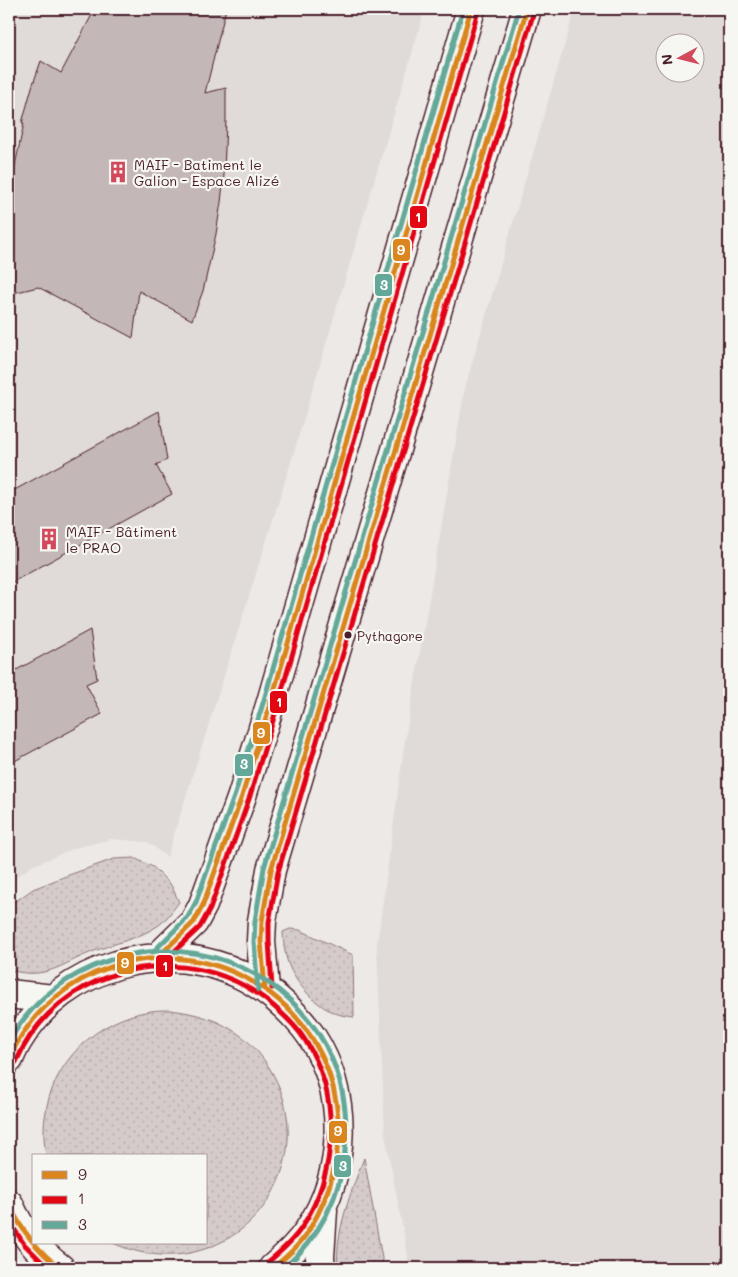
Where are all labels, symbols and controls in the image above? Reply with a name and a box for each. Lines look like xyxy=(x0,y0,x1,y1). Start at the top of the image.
north arrow xyxy=(656,32,706,82)
text: N xyxy=(657,53,677,66)
place label: MAIF - Batiment le Galion - Espace Alizé xyxy=(134,155,279,190)
building icon: MAIF - Batiment le Galion - Espace Alizé xyxy=(105,159,131,185)
line badge: 1 xyxy=(409,205,428,229)
text: 1 xyxy=(415,207,421,226)
line badge: 9 xyxy=(392,238,411,262)
text: 9 xyxy=(397,240,406,259)
line badge: 3 xyxy=(374,273,393,297)
text: 3 xyxy=(380,275,388,294)
place label: MAIF - Bâtiment le PRAO xyxy=(66,522,177,557)
building icon: MAIF - Bâtiment le PRAO xyxy=(36,526,62,552)
place label: Pythagore xyxy=(357,627,423,644)
marker: Pythagore xyxy=(343,630,353,640)
line badge: 1 xyxy=(269,690,288,714)
text: 1 xyxy=(276,692,282,711)
line badge: 9 xyxy=(252,721,271,745)
text: 9 xyxy=(257,723,266,742)
line badge: 3 xyxy=(234,753,254,777)
text: 3 xyxy=(240,754,248,773)
line badge: 9 xyxy=(116,951,135,975)
text: 9 xyxy=(121,953,130,972)
line badge: 1 xyxy=(155,954,174,978)
text: 1 xyxy=(162,956,168,975)
line badge: 9 xyxy=(328,1120,348,1144)
text: 9 xyxy=(334,1121,343,1140)
legend xyxy=(32,1154,208,1244)
line badge: 3 xyxy=(333,1154,352,1178)
text: 3 xyxy=(339,1156,347,1175)
text: 9 xyxy=(78,1164,87,1184)
text: 1 xyxy=(78,1188,85,1208)
text: 3 xyxy=(78,1214,87,1234)

